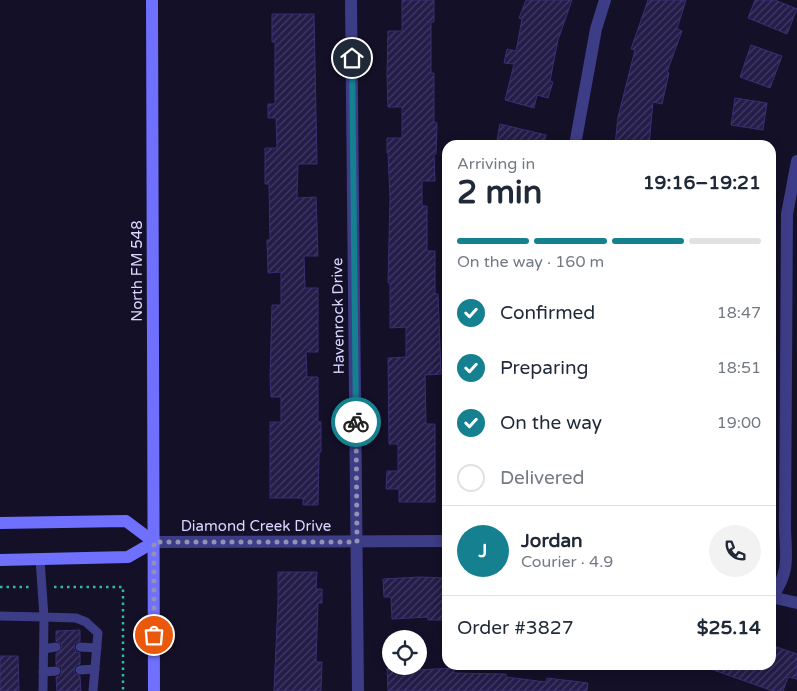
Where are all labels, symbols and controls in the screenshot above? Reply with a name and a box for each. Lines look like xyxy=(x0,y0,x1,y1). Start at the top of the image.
pin xyxy=(331,37,373,79)
icon: home xyxy=(338,44,366,72)
text: Arriving in xyxy=(457,154,535,174)
text: 19:16–19:21 xyxy=(643,172,761,194)
text: 2 min xyxy=(457,174,542,212)
street label: North FM 548 xyxy=(128,220,146,322)
text: On the way · 160 m xyxy=(457,252,604,272)
street label: Havenrock Drive xyxy=(328,257,348,375)
icon: check xyxy=(457,299,485,327)
text: Confirmed xyxy=(500,302,595,324)
text: 18:47 xyxy=(717,303,761,323)
icon: check xyxy=(457,354,485,382)
text: Preparing xyxy=(500,357,589,379)
text: 18:51 xyxy=(717,358,761,378)
courier xyxy=(331,397,381,447)
icon: bike xyxy=(342,408,370,436)
icon: check xyxy=(457,409,485,437)
text: On the way xyxy=(500,412,602,434)
text: 19:00 xyxy=(717,413,761,433)
text: Delivered xyxy=(500,467,585,489)
street label: Diamond Creek Drive xyxy=(181,517,331,535)
button: phone xyxy=(709,525,761,577)
text: Jordan xyxy=(521,530,583,552)
text: J xyxy=(479,540,487,562)
text: Courier · 4.9 xyxy=(521,552,613,572)
pin xyxy=(133,614,175,656)
text: Order #3827 xyxy=(457,617,574,639)
text: $25.14 xyxy=(697,617,761,639)
icon: bag xyxy=(140,621,168,649)
map controls xyxy=(382,630,427,675)
button: locate xyxy=(382,630,427,675)

